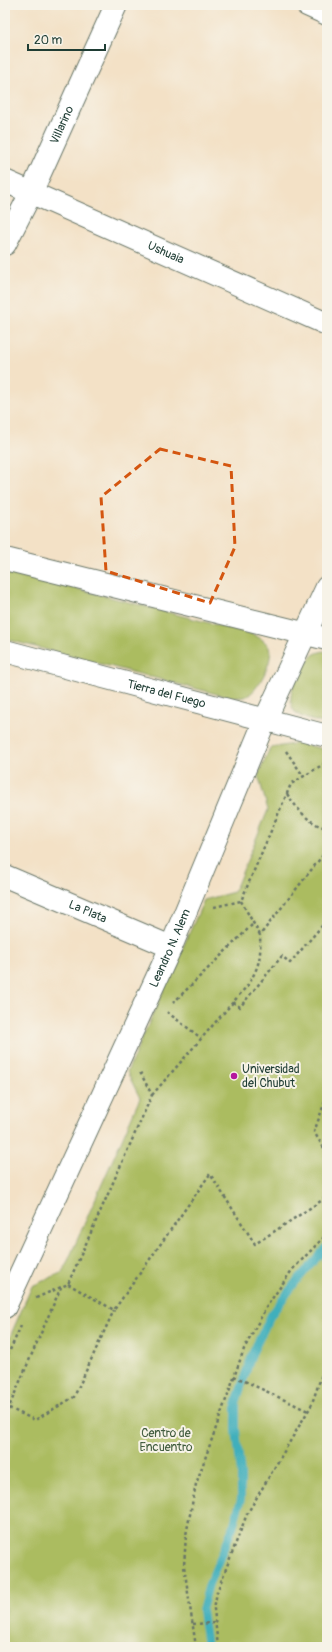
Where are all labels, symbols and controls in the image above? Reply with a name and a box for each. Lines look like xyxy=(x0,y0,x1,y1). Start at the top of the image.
scale bar xyxy=(28,26,105,52)
text: 20 m xyxy=(34,33,63,48)
street label: Villarino xyxy=(47,103,78,147)
street label: Ushuaia xyxy=(145,238,187,268)
street label: Tierra del Fuego xyxy=(125,677,208,712)
street label: La Plata xyxy=(66,897,109,927)
street label: Leandro N. Alem xyxy=(146,906,194,990)
place label: Universidad del Chubut xyxy=(242,1062,300,1091)
marker: Universidad del Chubut xyxy=(229,1071,239,1081)
park label: Centro de Encuentro xyxy=(140,1426,193,1455)

